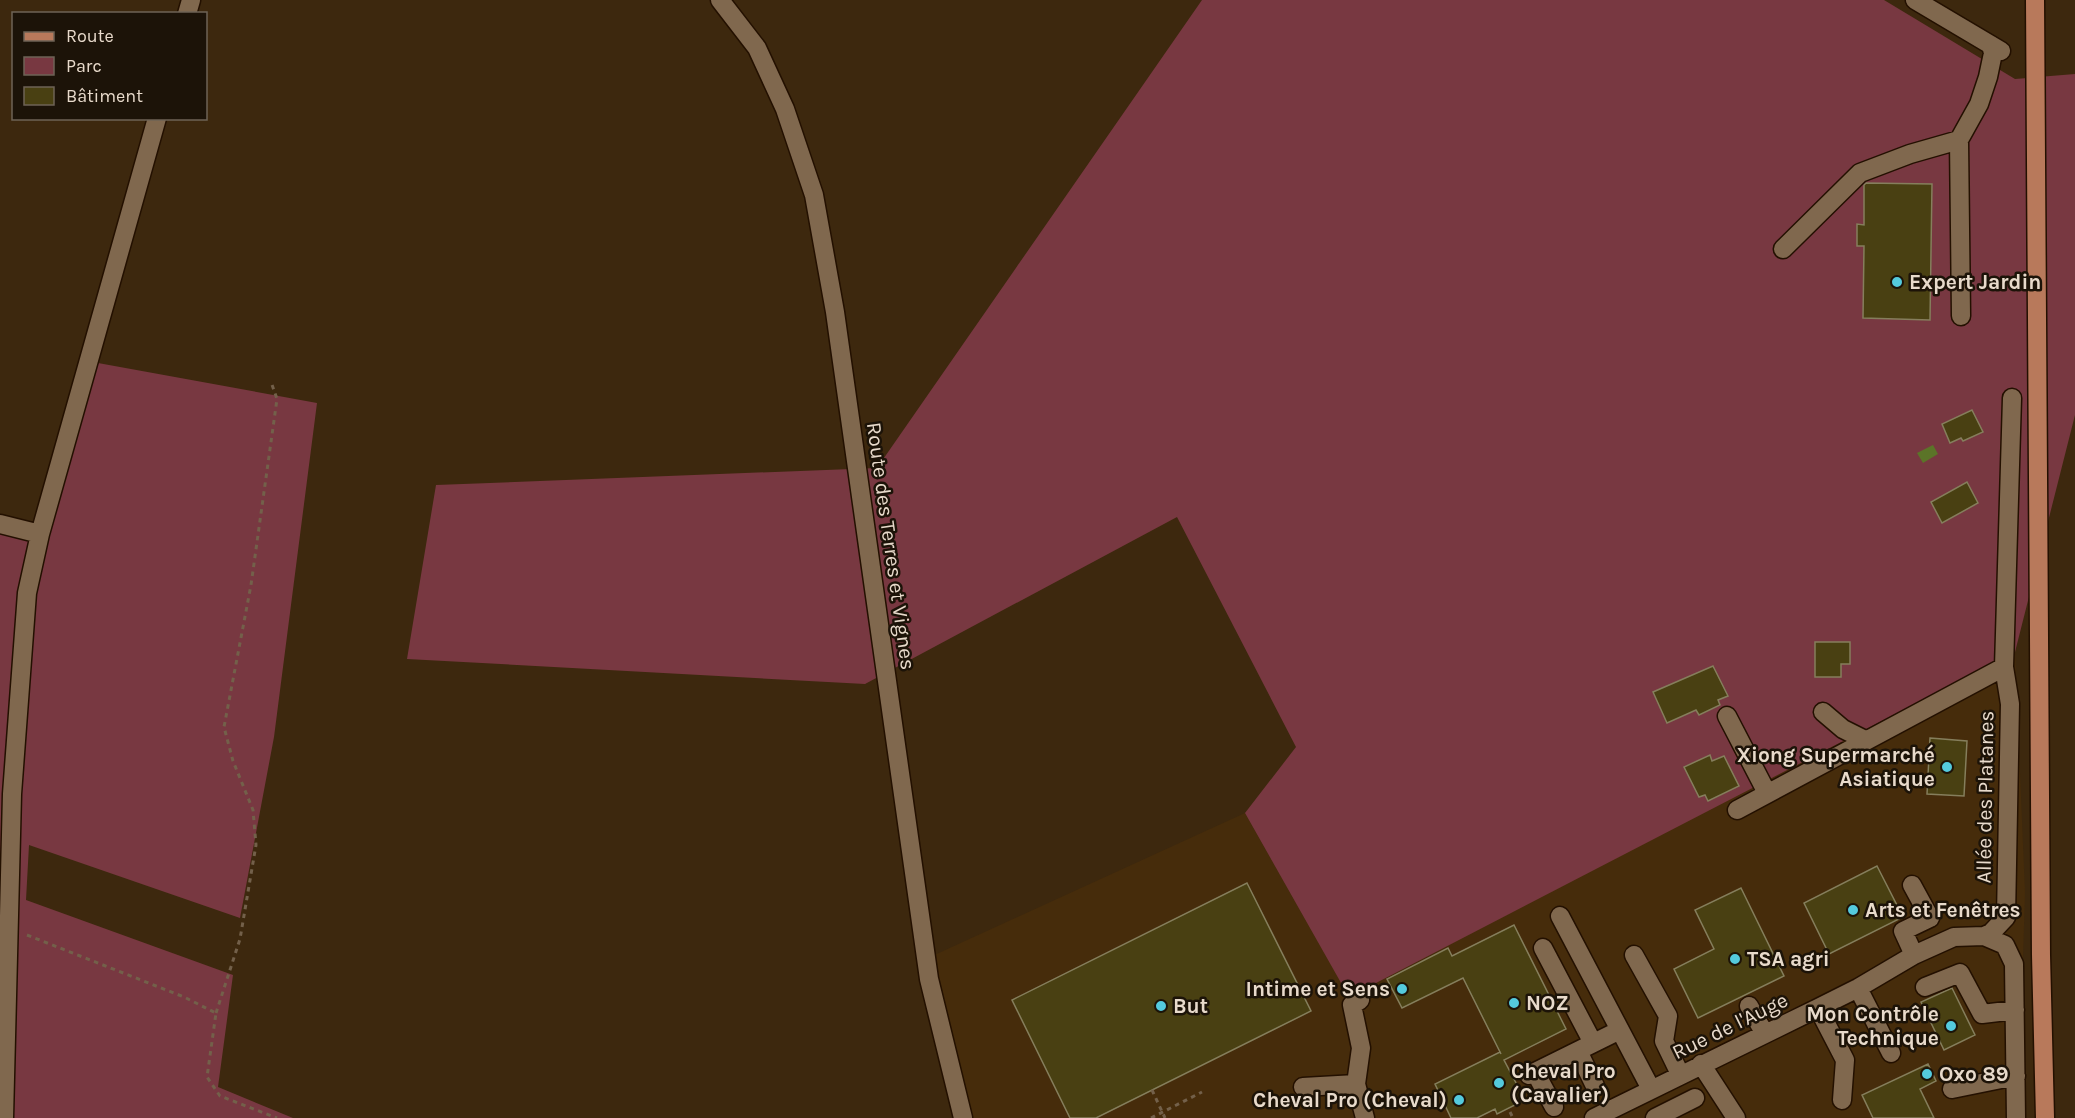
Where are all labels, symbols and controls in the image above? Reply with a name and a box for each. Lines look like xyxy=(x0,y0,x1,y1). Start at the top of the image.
legend xyxy=(12,12,207,120)
text: Route xyxy=(66,25,114,47)
text: Parc xyxy=(66,55,102,77)
text: Bâtiment xyxy=(66,85,143,107)
place label: Expert Jardin xyxy=(1909,270,2041,294)
marker: Expert Jardin xyxy=(1890,275,1904,289)
street label: Route des Terres et Vignes xyxy=(862,421,920,671)
street label: Allée des Platanes xyxy=(1971,710,1999,884)
place label: Xiong Supermarché Asiatique xyxy=(1737,743,1935,792)
marker: Xiong Supermarché Asiatique xyxy=(1940,760,1954,774)
place label: Arts et Fenêtres xyxy=(1865,898,2021,922)
marker: Arts et Fenêtres xyxy=(1846,903,1860,917)
place label: TSA agri xyxy=(1747,947,1830,971)
marker: TSA agri xyxy=(1728,952,1742,966)
place label: Intime et Sens xyxy=(1246,977,1390,1001)
marker: Intime et Sens xyxy=(1395,982,1409,996)
street label: Rue de l'Auge xyxy=(1668,988,1792,1064)
place label: NOZ xyxy=(1526,991,1569,1015)
place label: But xyxy=(1173,994,1208,1018)
marker: NOZ xyxy=(1507,996,1521,1010)
marker: But xyxy=(1154,999,1168,1013)
place label: Mon Contrôle Technique xyxy=(1806,1002,1939,1051)
marker: Mon Contrôle Technique xyxy=(1944,1019,1958,1033)
place label: Cheval Pro (Cavalier) xyxy=(1511,1059,1616,1107)
place label: Oxo 89 xyxy=(1939,1062,2009,1086)
marker: Oxo 89 xyxy=(1920,1067,1934,1081)
marker: Cheval Pro (Cavalier) xyxy=(1492,1076,1506,1090)
place label: Cheval Pro (Cheval) xyxy=(1253,1088,1447,1112)
marker: Cheval Pro (Cheval) xyxy=(1452,1093,1466,1107)

